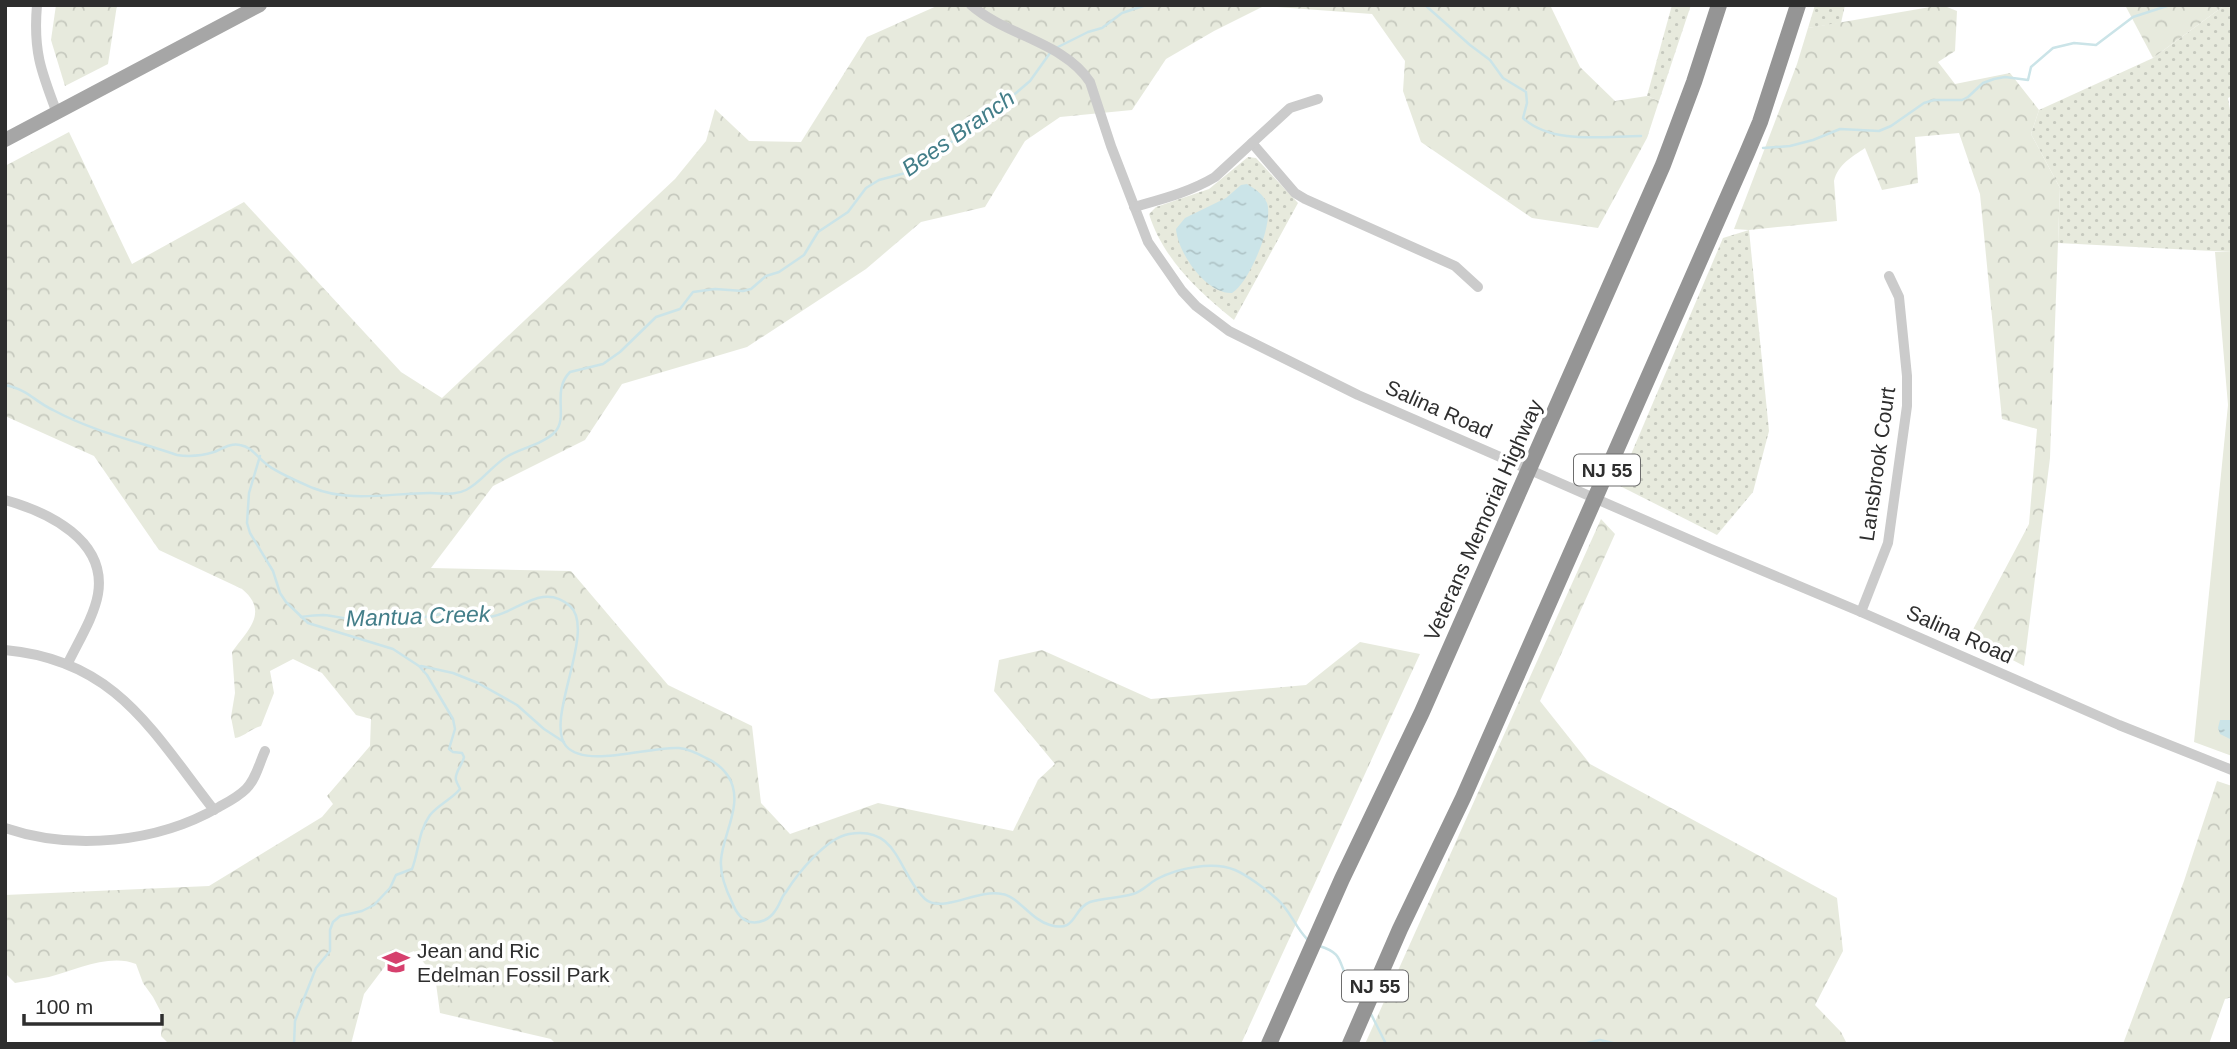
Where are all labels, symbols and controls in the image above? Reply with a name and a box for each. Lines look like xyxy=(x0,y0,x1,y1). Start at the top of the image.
water label: Bees Branch xyxy=(897,85,1019,181)
street label: Salina Road xyxy=(1382,375,1496,443)
street label: Lansbrook Court xyxy=(1855,385,1899,542)
street label: Veterans Memorial Highway xyxy=(1419,395,1547,644)
road number: NJ 55 xyxy=(1574,454,1640,485)
water label: Mantua Creek xyxy=(345,600,492,632)
street label: Salina Road xyxy=(1903,600,2017,668)
place label: Jean and Ric Edelman Fossil Park xyxy=(417,939,610,986)
school or university icon: Jean and Ric Edelman Fossil Park xyxy=(381,947,411,977)
road number: NJ 55 xyxy=(1342,970,1408,1002)
scale bar xyxy=(24,982,163,1026)
text: 100 m xyxy=(35,995,93,1018)

